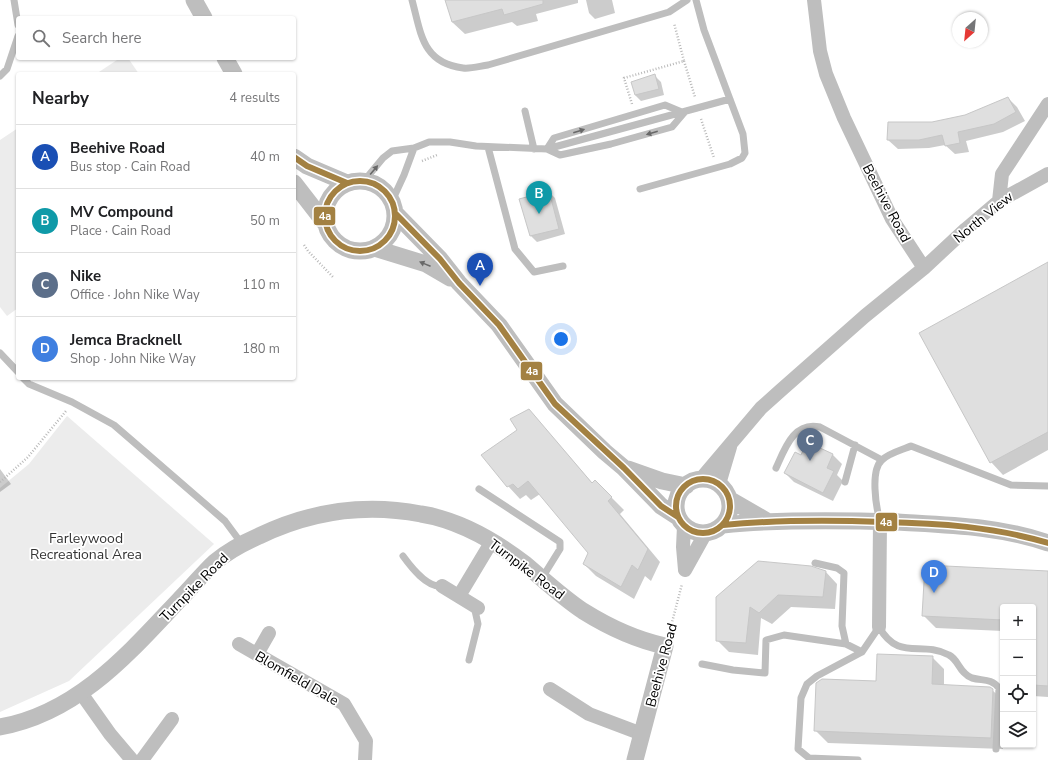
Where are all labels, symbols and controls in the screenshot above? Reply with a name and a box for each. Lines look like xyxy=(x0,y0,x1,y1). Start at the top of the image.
north arrow xyxy=(952,12,988,48)
search box xyxy=(16,16,296,60)
icon: search xyxy=(30,27,52,49)
text: Search here xyxy=(62,28,142,48)
text: Nearby xyxy=(32,87,89,110)
text: 4 results xyxy=(229,89,280,107)
one-way arrow xyxy=(573,128,585,134)
one-way arrow xyxy=(646,130,658,136)
text: Beehive Road xyxy=(70,138,165,158)
text: A xyxy=(40,148,50,166)
text: 40 m xyxy=(250,148,280,166)
text: Bus stop · Cain Road xyxy=(70,158,190,176)
street label: Beehive Road xyxy=(858,161,915,246)
one-way arrow xyxy=(369,164,378,175)
pin: B xyxy=(526,181,552,214)
street label: North View xyxy=(949,187,1017,247)
text: MV Compound xyxy=(70,202,173,222)
line badge: 4a xyxy=(313,206,336,226)
text: 4a xyxy=(319,209,331,224)
text: B xyxy=(41,212,49,230)
text: 50 m xyxy=(250,212,280,230)
text: Place · Cain Road xyxy=(70,222,171,240)
pin: A xyxy=(467,253,493,286)
one-way arrow xyxy=(419,261,431,268)
text: Nike xyxy=(70,266,101,286)
text: C xyxy=(41,276,49,294)
text: 110 m xyxy=(242,276,280,294)
text: Office · John Nike Way xyxy=(70,286,200,304)
your location xyxy=(551,329,571,349)
text: Jemca Bracknell xyxy=(70,330,182,350)
text: D xyxy=(40,340,50,358)
text: 180 m xyxy=(242,340,280,358)
text: Shop · John Nike Way xyxy=(70,350,196,368)
line badge: 4a xyxy=(520,361,543,381)
text: 4a xyxy=(526,364,538,379)
pin: C xyxy=(797,428,823,461)
line badge: 4a xyxy=(875,512,898,532)
text: 4a xyxy=(880,515,892,530)
park label: Farleywood Recreational Area xyxy=(30,529,142,564)
street label: Turnpike Road xyxy=(485,535,568,604)
street label: Turnpike Road xyxy=(156,549,233,626)
pin: D xyxy=(921,560,947,593)
map controls xyxy=(1000,604,1036,748)
button: + xyxy=(1000,604,1036,640)
street label: Beehive Road xyxy=(641,621,682,709)
button: − xyxy=(1000,640,1036,676)
street label: Blomfield Dale xyxy=(251,647,342,710)
button: locate xyxy=(1000,676,1036,712)
button: layers xyxy=(1000,712,1036,748)

